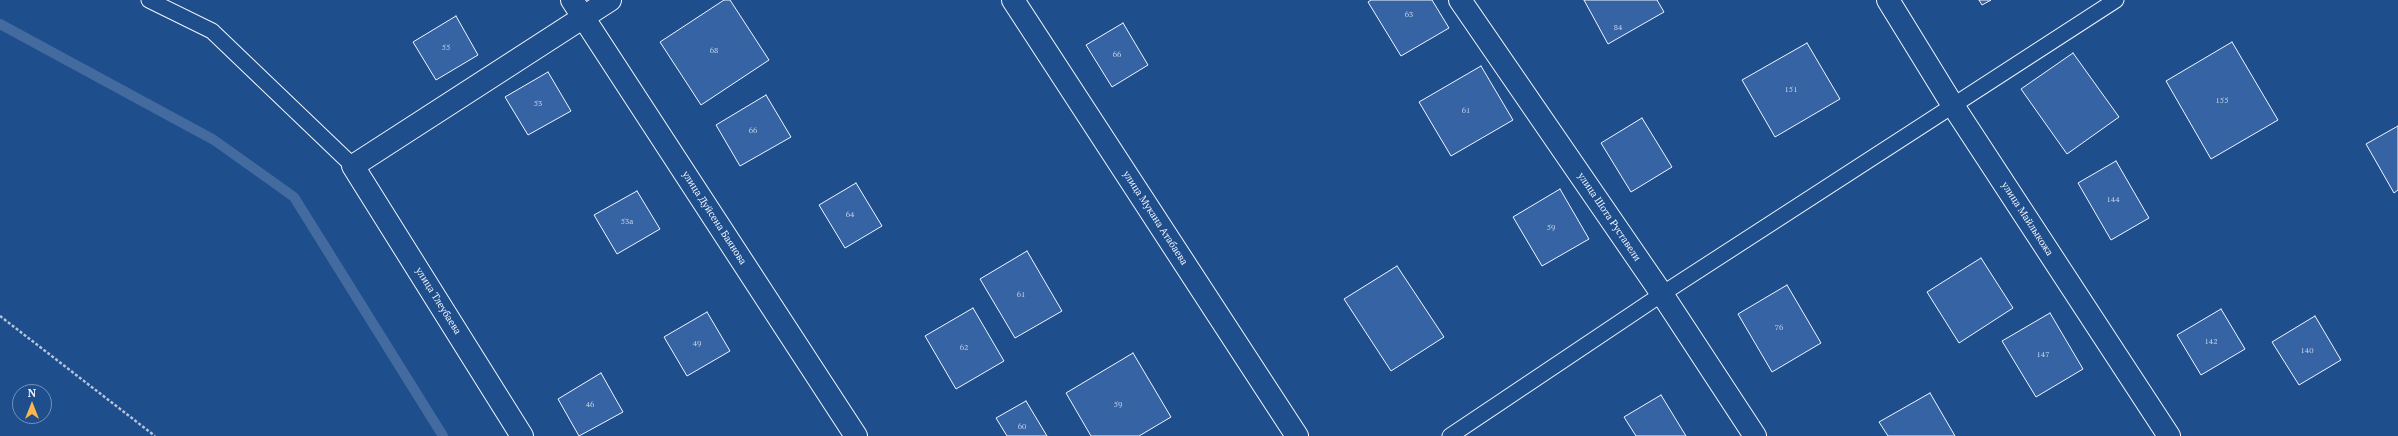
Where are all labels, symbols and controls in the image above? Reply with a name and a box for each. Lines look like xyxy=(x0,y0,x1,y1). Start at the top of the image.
house number: 63 xyxy=(1405,10,1413,20)
house number: 84 xyxy=(1614,23,1622,33)
house number: 55 xyxy=(442,43,450,53)
house number: 68 xyxy=(710,46,718,56)
house number: 66 xyxy=(1113,50,1121,60)
house number: 151 xyxy=(1785,85,1797,95)
house number: 155 xyxy=(2216,96,2228,106)
house number: 53 xyxy=(534,99,542,109)
house number: 61 xyxy=(1462,106,1470,116)
house number: 66 xyxy=(749,126,757,136)
street label: улица Дуйсена Баянова xyxy=(679,169,749,267)
street label: улица Мукана Атабаева xyxy=(1120,169,1190,267)
street label: улица Шота Руставели xyxy=(1575,170,1643,264)
street label: улица Майлыкожа xyxy=(1999,180,2055,258)
house number: 144 xyxy=(2107,195,2119,205)
house number: 64 xyxy=(846,210,854,220)
house number: 53а xyxy=(621,217,633,227)
house number: 59 xyxy=(1547,223,1555,233)
street label: улица Тлеубаева xyxy=(413,265,463,337)
house number: 61 xyxy=(1017,290,1025,300)
house number: 76 xyxy=(1775,323,1783,333)
house number: 142 xyxy=(2205,337,2217,347)
house number: 49 xyxy=(693,339,701,349)
house number: 62 xyxy=(960,343,968,353)
house number: 140 xyxy=(2301,346,2313,356)
house number: 147 xyxy=(2037,350,2049,360)
north arrow xyxy=(12,384,52,424)
text: N xyxy=(28,386,36,400)
house number: 46 xyxy=(586,400,594,410)
house number: 59 xyxy=(1114,400,1122,410)
house number: 60 xyxy=(1018,422,1026,432)

